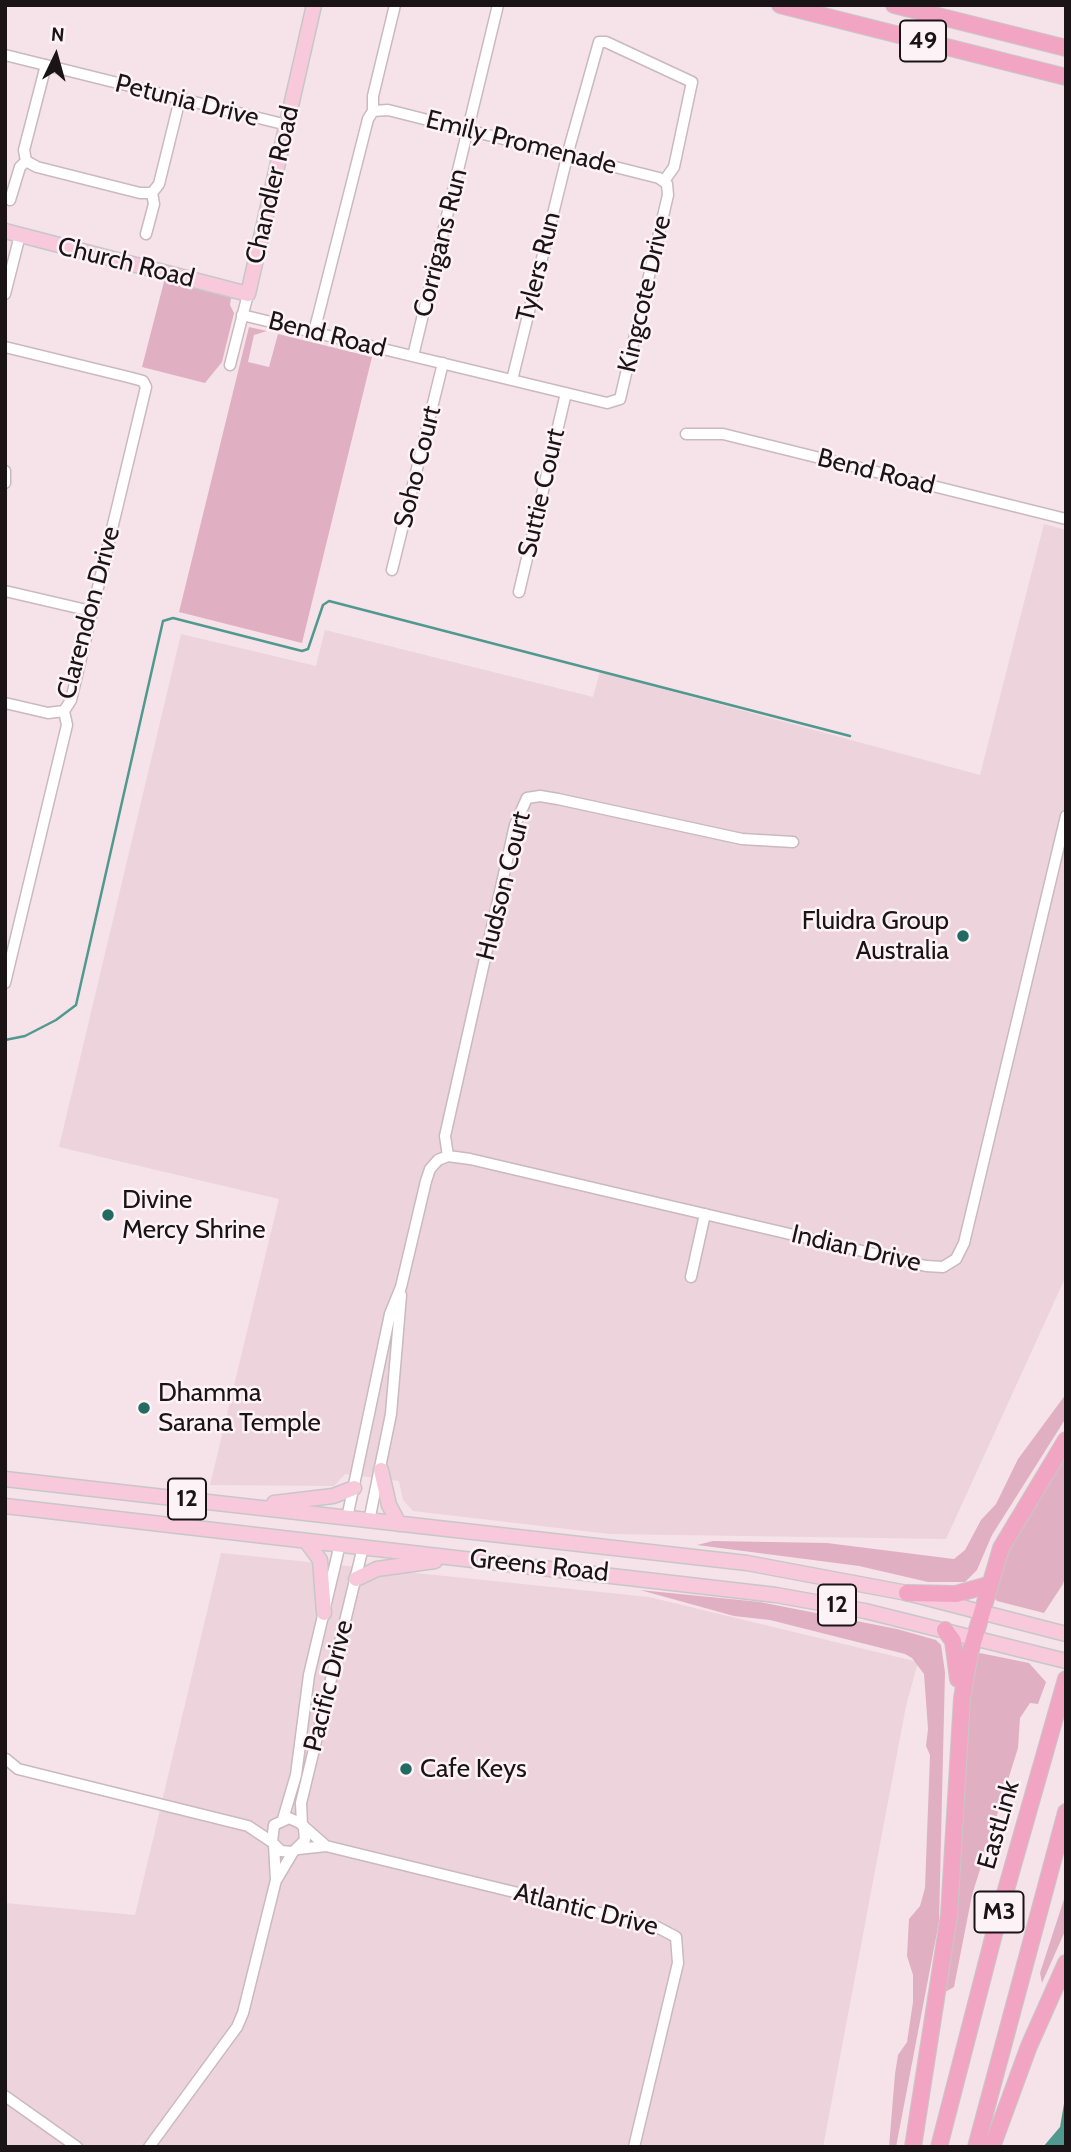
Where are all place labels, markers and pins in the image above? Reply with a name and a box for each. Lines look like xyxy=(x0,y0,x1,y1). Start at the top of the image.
place label: Fluidra Group Australia xyxy=(802,905,949,967)
marker: Fluidra Group Australia xyxy=(955,928,971,944)
place label: Divine Mercy Shrine xyxy=(122,1184,265,1246)
marker: Divine Mercy Shrine xyxy=(100,1207,116,1223)
place label: Dhamma Sarana Temple xyxy=(158,1377,321,1438)
marker: Dhamma Sarana Temple xyxy=(136,1400,152,1416)
place label: Cafe Keys xyxy=(420,1753,527,1785)
marker: Cafe Keys xyxy=(398,1761,414,1777)

